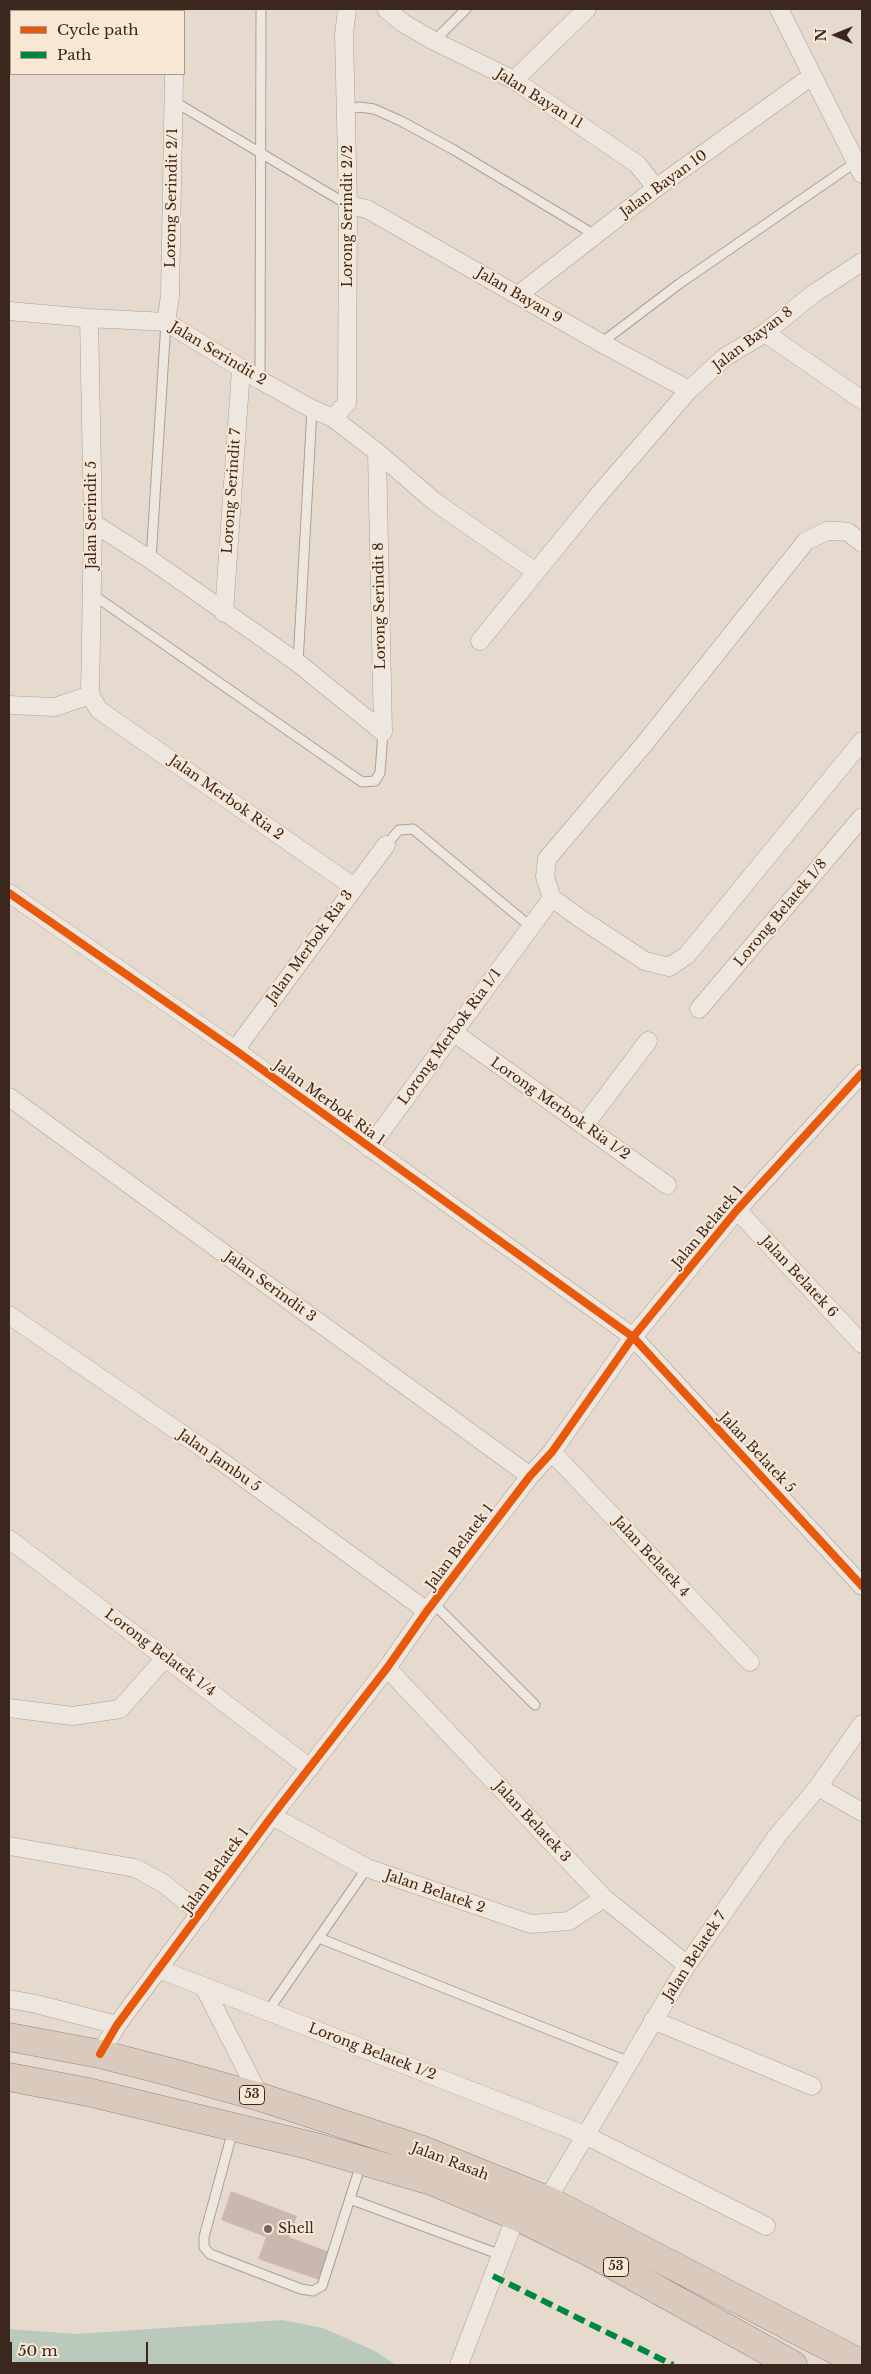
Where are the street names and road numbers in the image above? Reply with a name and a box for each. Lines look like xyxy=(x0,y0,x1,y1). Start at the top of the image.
street label: Jalan Bayan 11 xyxy=(492,65,586,133)
street label: Lorong Serindit 2/1 xyxy=(162,128,182,268)
street label: Lorong Serindit 2/2 xyxy=(340,145,356,287)
street label: Jalan Bayan 10 xyxy=(617,147,711,221)
street label: Jalan Bayan 9 xyxy=(473,265,565,327)
street label: Jalan Bayan 8 xyxy=(710,303,796,375)
street label: Jalan Serindit 2 xyxy=(167,319,269,389)
street label: Lorong Serindit 7 xyxy=(219,428,245,554)
street label: Jalan Serindit 5 xyxy=(84,461,100,569)
street label: Lorong Serindit 8 xyxy=(370,542,390,670)
street label: Jalan Merbok Ria 2 xyxy=(166,752,286,844)
street label: Lorong Belatek 1/8 xyxy=(731,856,831,970)
street label: Jalan Merbok Ria 3 xyxy=(263,887,357,1007)
street label: Lorong Merbok Ria 1/1 xyxy=(395,966,505,1108)
street label: Lorong Merbok Ria 1/2 xyxy=(487,1054,633,1164)
street label: Jalan Merbok Ria 1 xyxy=(270,1057,388,1149)
street label: Jalan Belatek 1 xyxy=(669,1183,747,1271)
street label: Jalan Belatek 6 xyxy=(757,1233,841,1321)
street label: Jalan Serindit 3 xyxy=(221,1248,319,1326)
street label: Jalan Belatek 5 xyxy=(715,1409,799,1497)
street label: Jalan Jambu 5 xyxy=(174,1426,264,1496)
street label: Jalan Belatek 1 xyxy=(423,1501,497,1593)
street label: Jalan Belatek 4 xyxy=(609,1513,693,1601)
street label: Lorong Belatek 1/4 xyxy=(101,1606,219,1700)
street label: Jalan Belatek 3 xyxy=(490,1778,574,1866)
street label: Jalan Belatek 1 xyxy=(179,1825,253,1917)
street label: Jalan Belatek 2 xyxy=(383,1867,487,1917)
street label: Jalan Belatek 7 xyxy=(660,1908,730,2004)
street label: Lorong Belatek 1/2 xyxy=(306,2020,438,2084)
road number: 53 xyxy=(240,2086,264,2104)
street label: Jalan Rasah xyxy=(409,2140,491,2184)
road number: 53 xyxy=(604,2258,628,2276)

